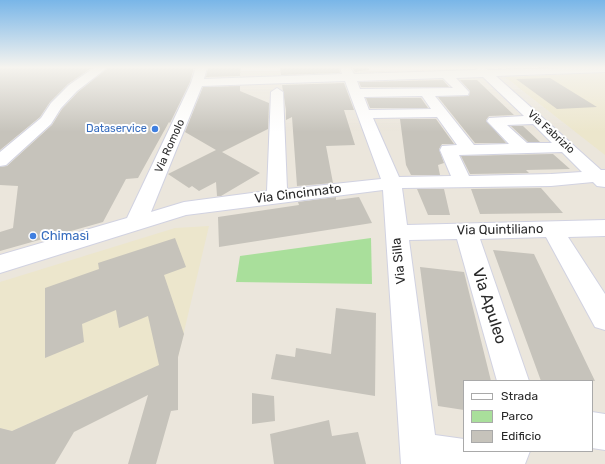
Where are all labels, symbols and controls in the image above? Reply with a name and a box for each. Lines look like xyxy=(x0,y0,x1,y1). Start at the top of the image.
street label: Via Fabrizio xyxy=(525,107,577,157)
street label: Via Romolo xyxy=(152,117,188,175)
place label: Dataservice xyxy=(86,122,147,136)
marker: Dataservice xyxy=(150,124,160,134)
street label: Via Cincinnato xyxy=(254,181,342,207)
street label: Via Quintiliano xyxy=(457,221,543,239)
place label: Chimasì xyxy=(41,228,89,244)
marker: Chimasì xyxy=(28,231,38,241)
street label: Via Silla xyxy=(389,237,409,285)
street label: Via Apuleo xyxy=(468,265,510,347)
legend xyxy=(463,380,593,452)
text: Strada xyxy=(501,389,538,403)
text: Parco xyxy=(501,409,533,423)
text: Edificio xyxy=(501,429,541,443)

